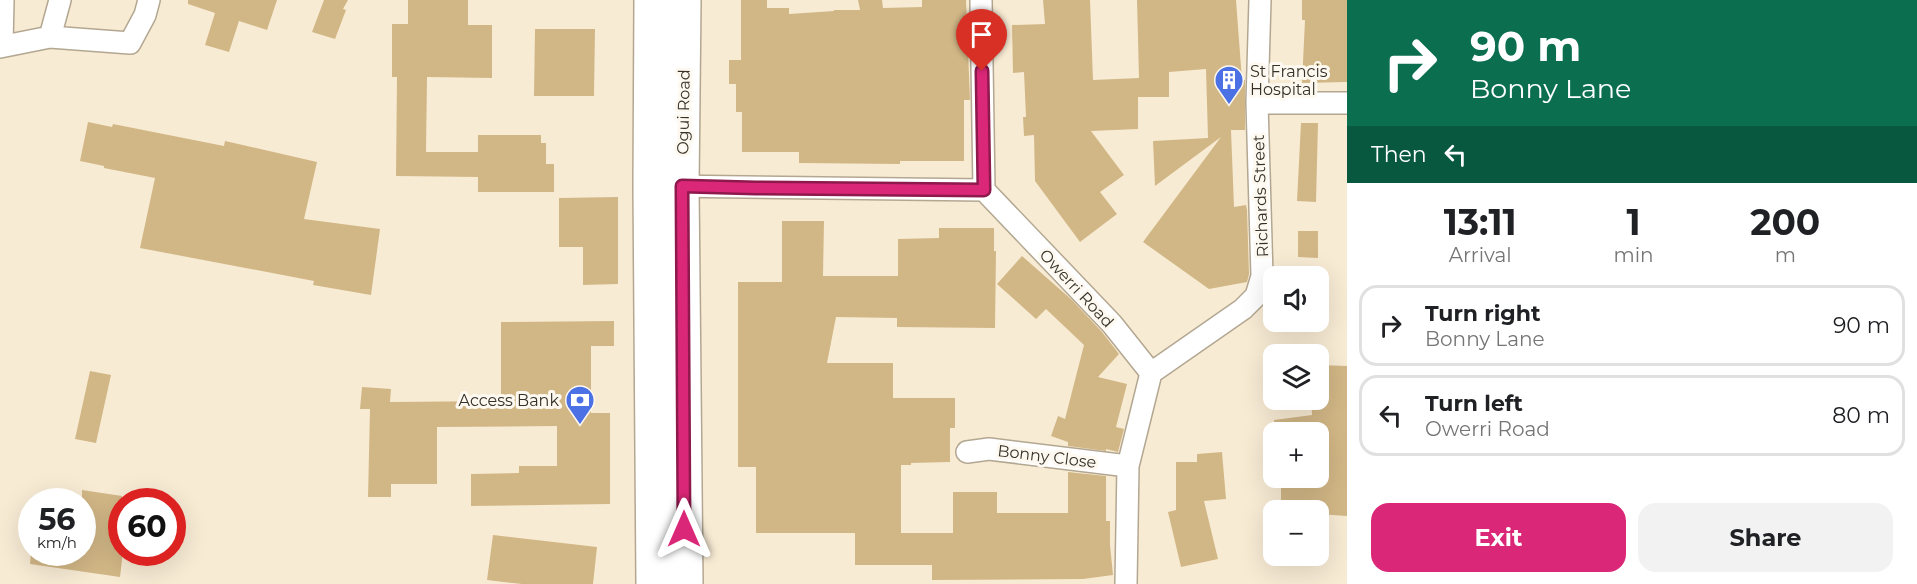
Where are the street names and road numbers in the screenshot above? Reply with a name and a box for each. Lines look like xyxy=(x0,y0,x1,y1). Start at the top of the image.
street label: Ogui Road xyxy=(673,69,694,155)
street label: Richards Street xyxy=(1249,134,1272,258)
street label: Owerri Road xyxy=(1036,245,1118,331)
street label: Bonny Close xyxy=(996,441,1097,472)

